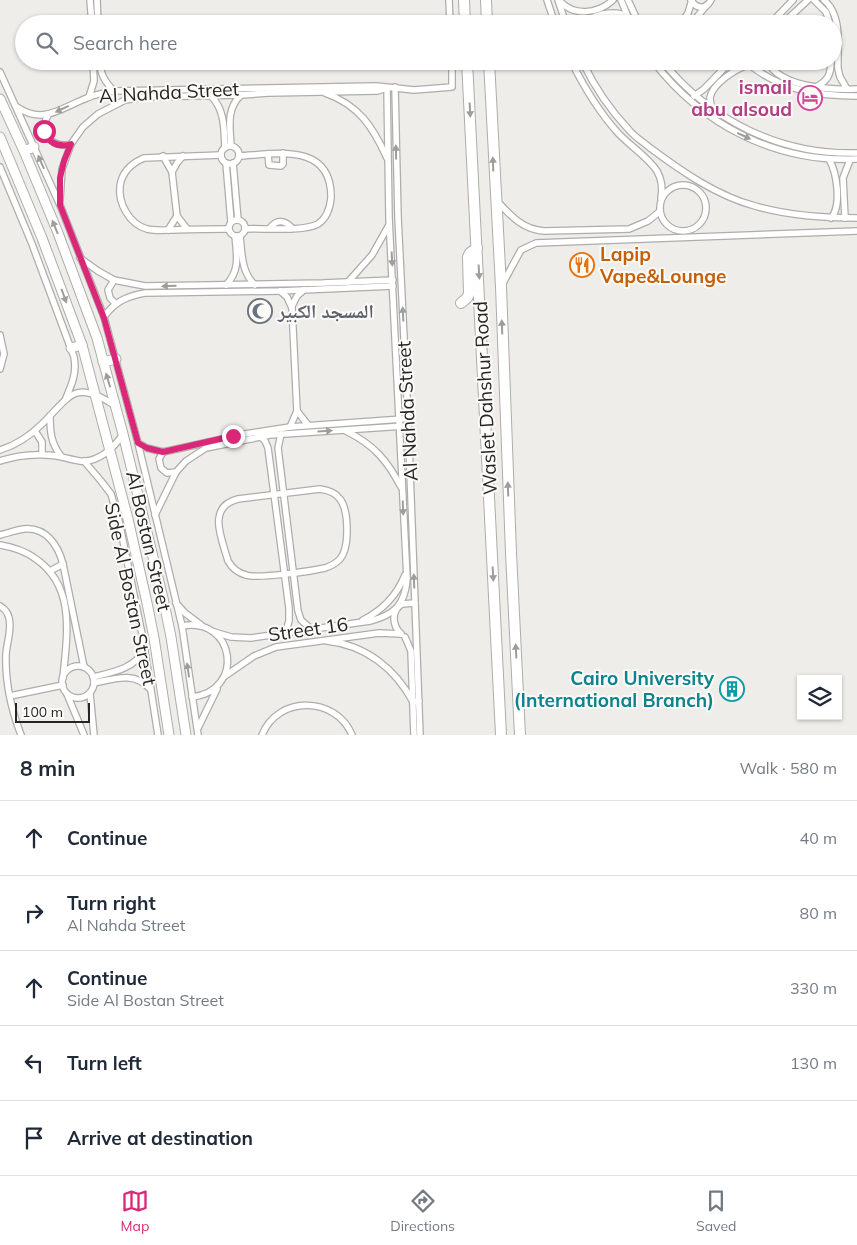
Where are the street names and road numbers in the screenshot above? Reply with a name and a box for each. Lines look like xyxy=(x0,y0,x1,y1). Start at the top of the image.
street label: Al Nahda Street xyxy=(98,76,240,108)
street label: Waslet Dahshur Road xyxy=(468,300,502,496)
street label: Al Nahda Street xyxy=(391,340,423,482)
street label: Al Bostan Street xyxy=(121,469,177,614)
street label: Side Al Bostan Street xyxy=(100,500,162,688)
street label: Street 16 xyxy=(267,612,349,646)

